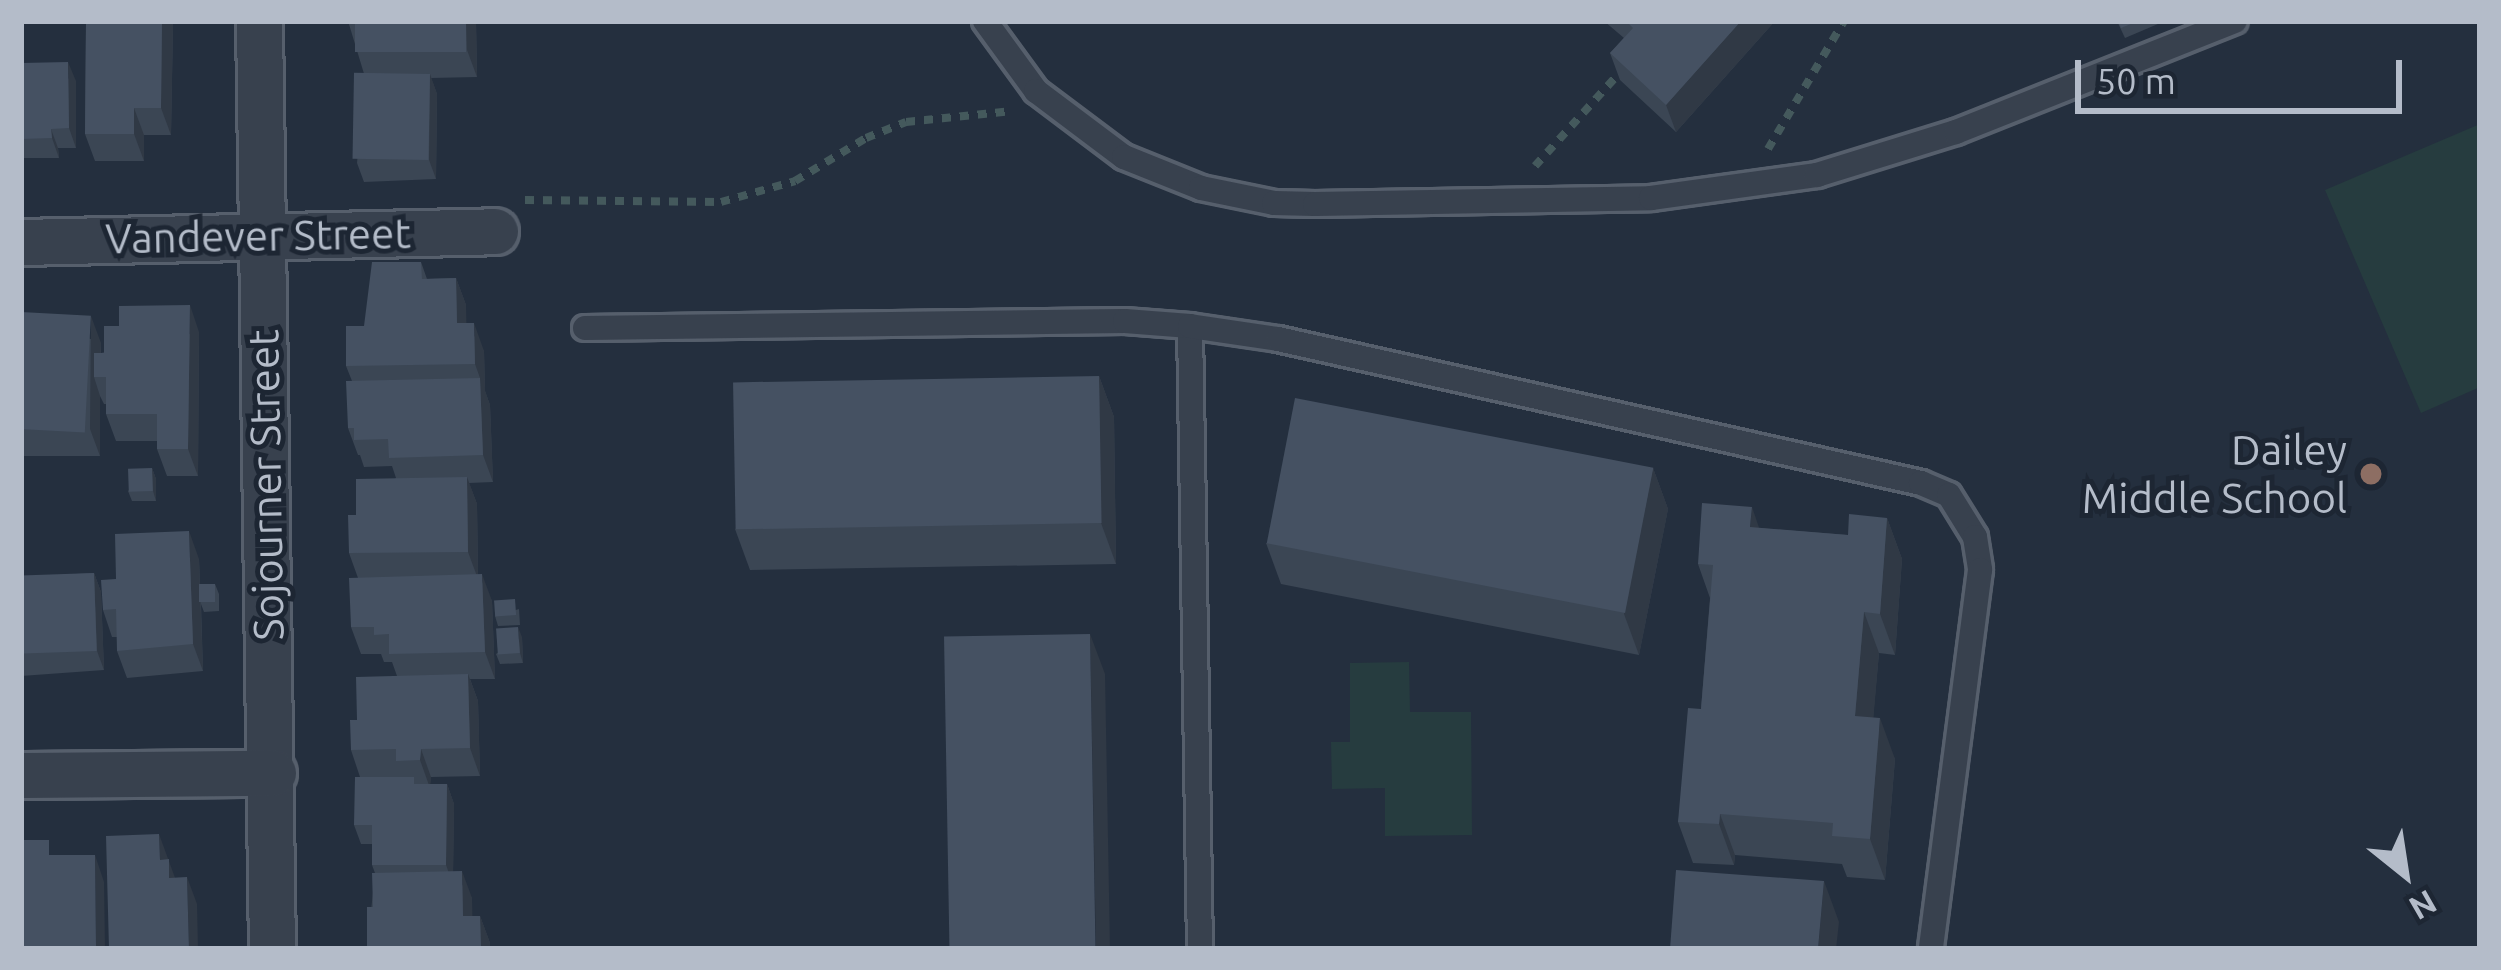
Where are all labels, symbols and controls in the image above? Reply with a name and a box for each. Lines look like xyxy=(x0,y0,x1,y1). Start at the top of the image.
scale bar xyxy=(2081,36,2408,110)
text: 50 m xyxy=(2096,60,2176,101)
street label: Vandever Street xyxy=(105,208,411,264)
street label: Sojourner Street xyxy=(238,329,294,641)
place label: Dailey Middle School xyxy=(2082,425,2347,524)
marker: Dailey Middle School xyxy=(2358,461,2384,487)
north arrow xyxy=(2345,814,2465,934)
text: N xyxy=(2403,883,2443,928)

